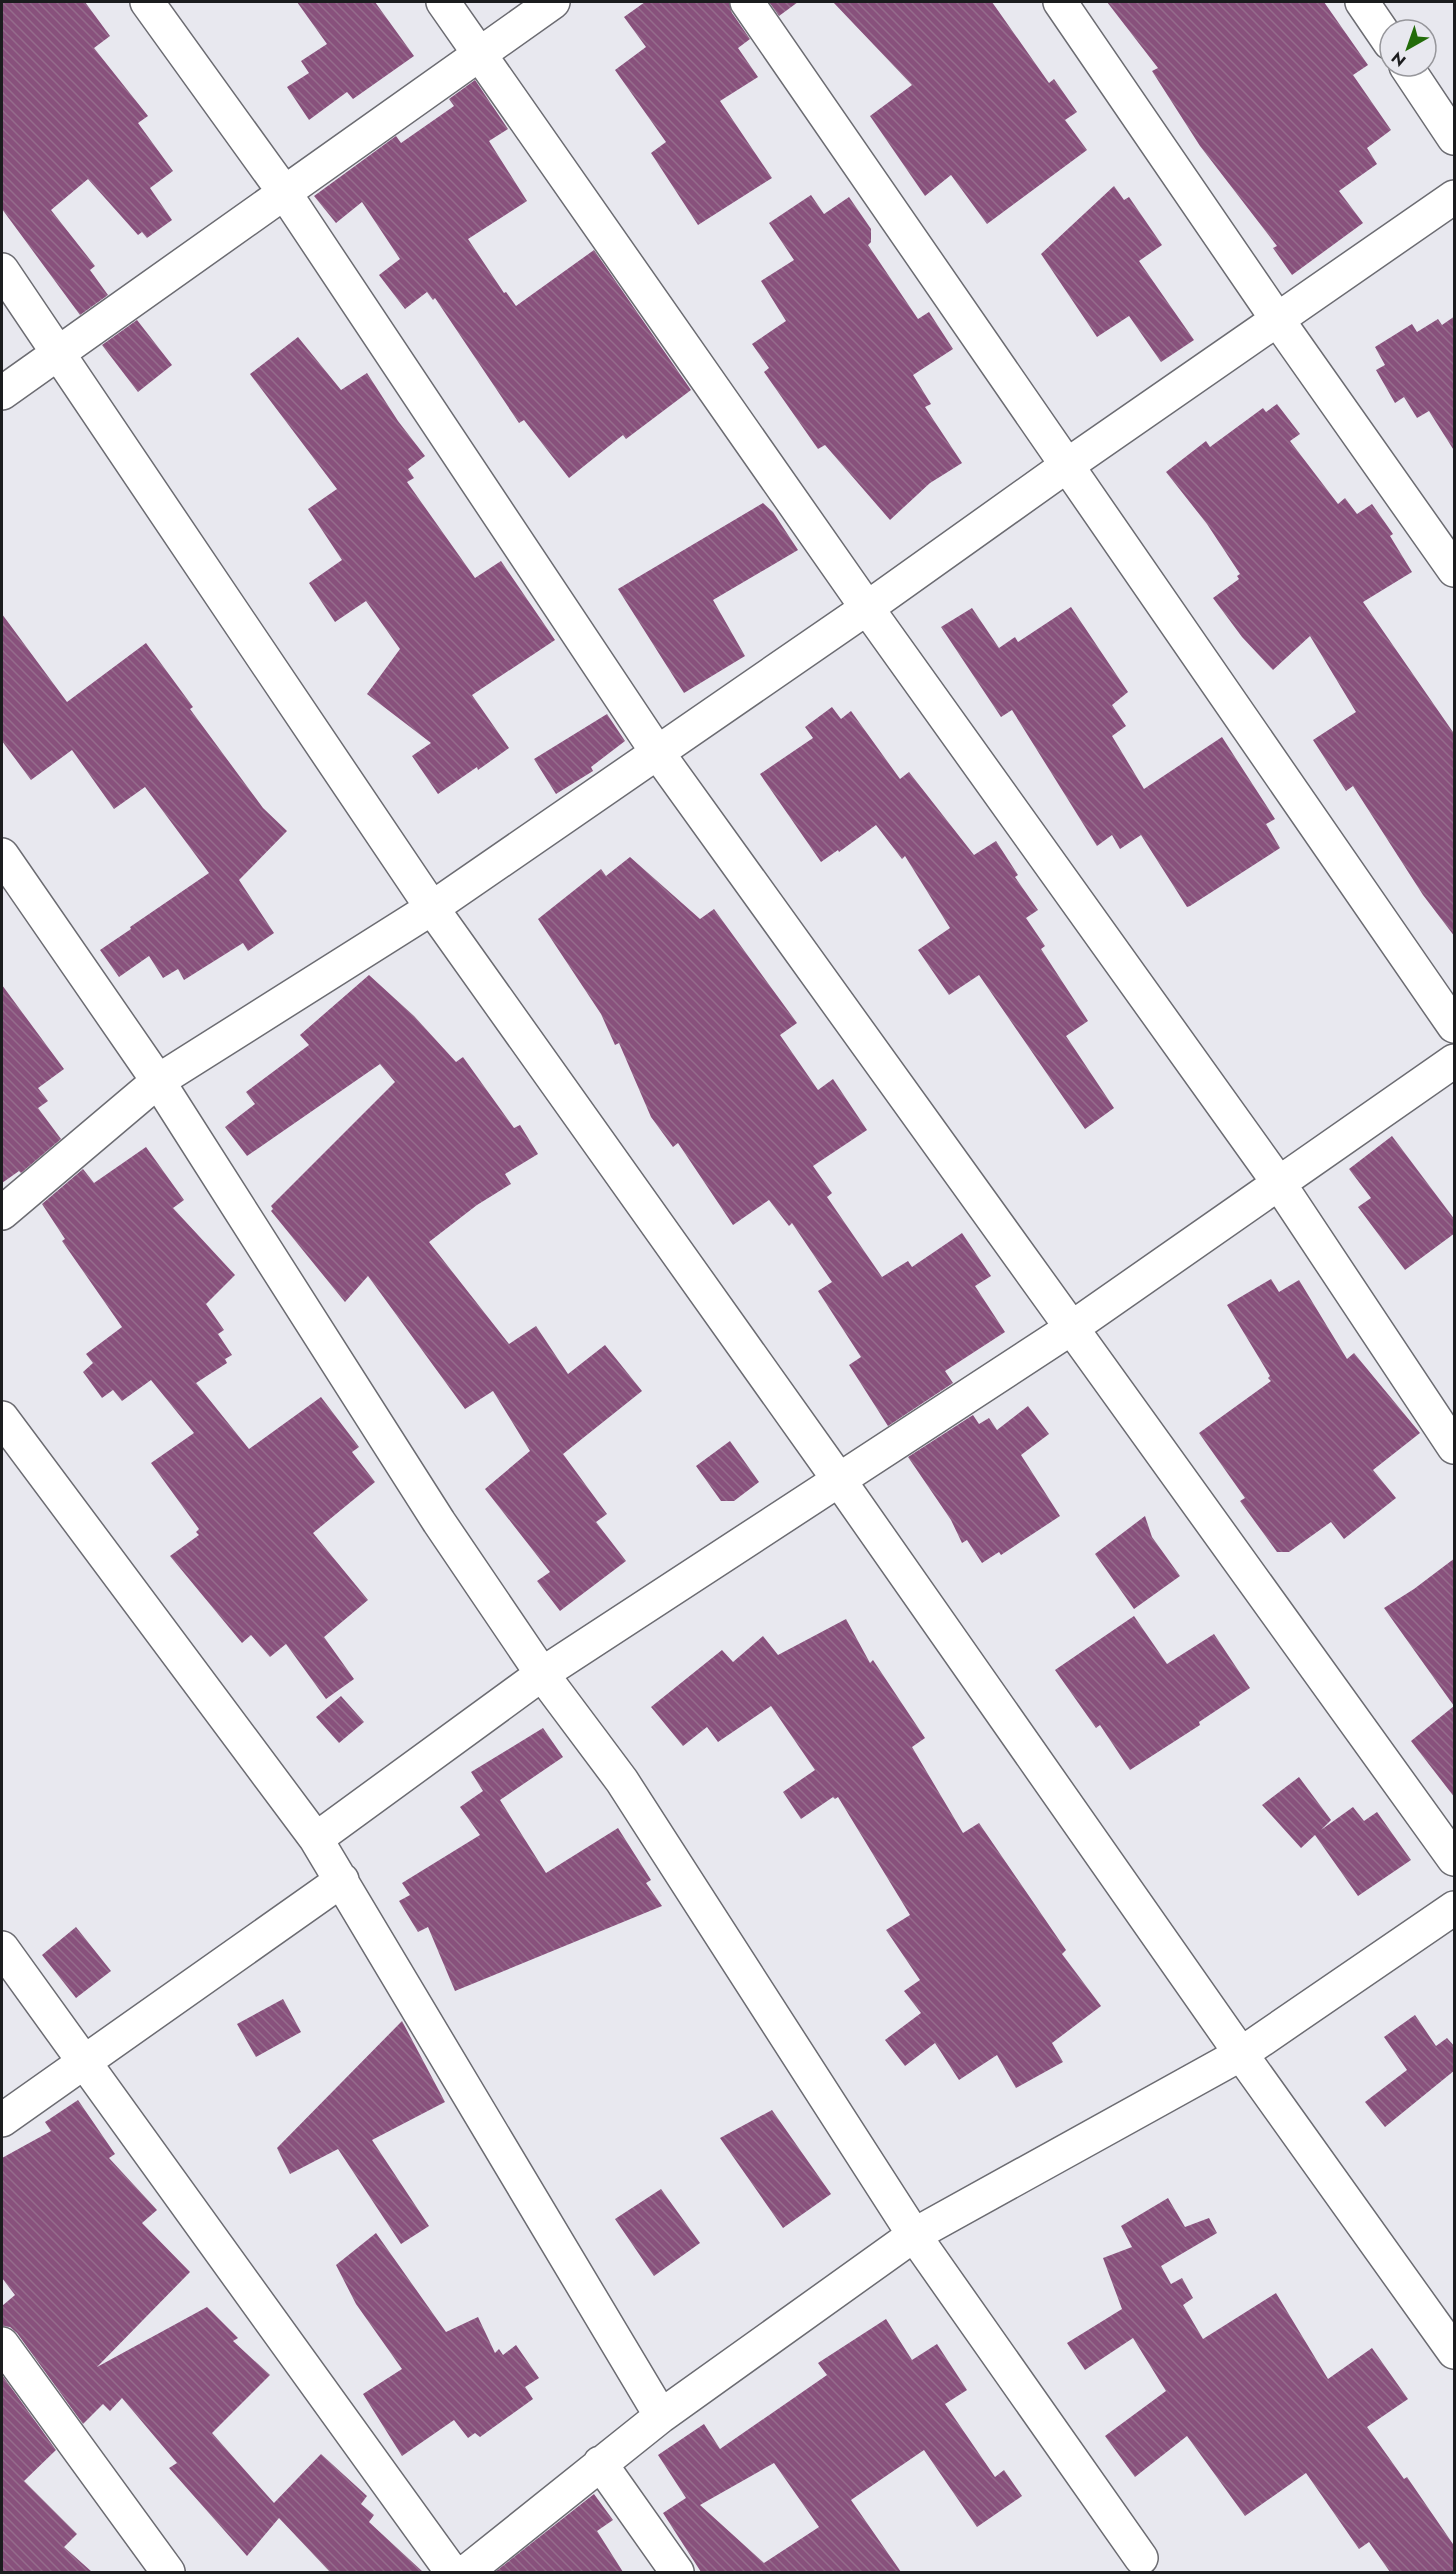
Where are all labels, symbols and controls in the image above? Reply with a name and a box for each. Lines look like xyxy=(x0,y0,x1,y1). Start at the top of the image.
north arrow xyxy=(1378,18,1438,78)
text: N xyxy=(1386,46,1411,72)

